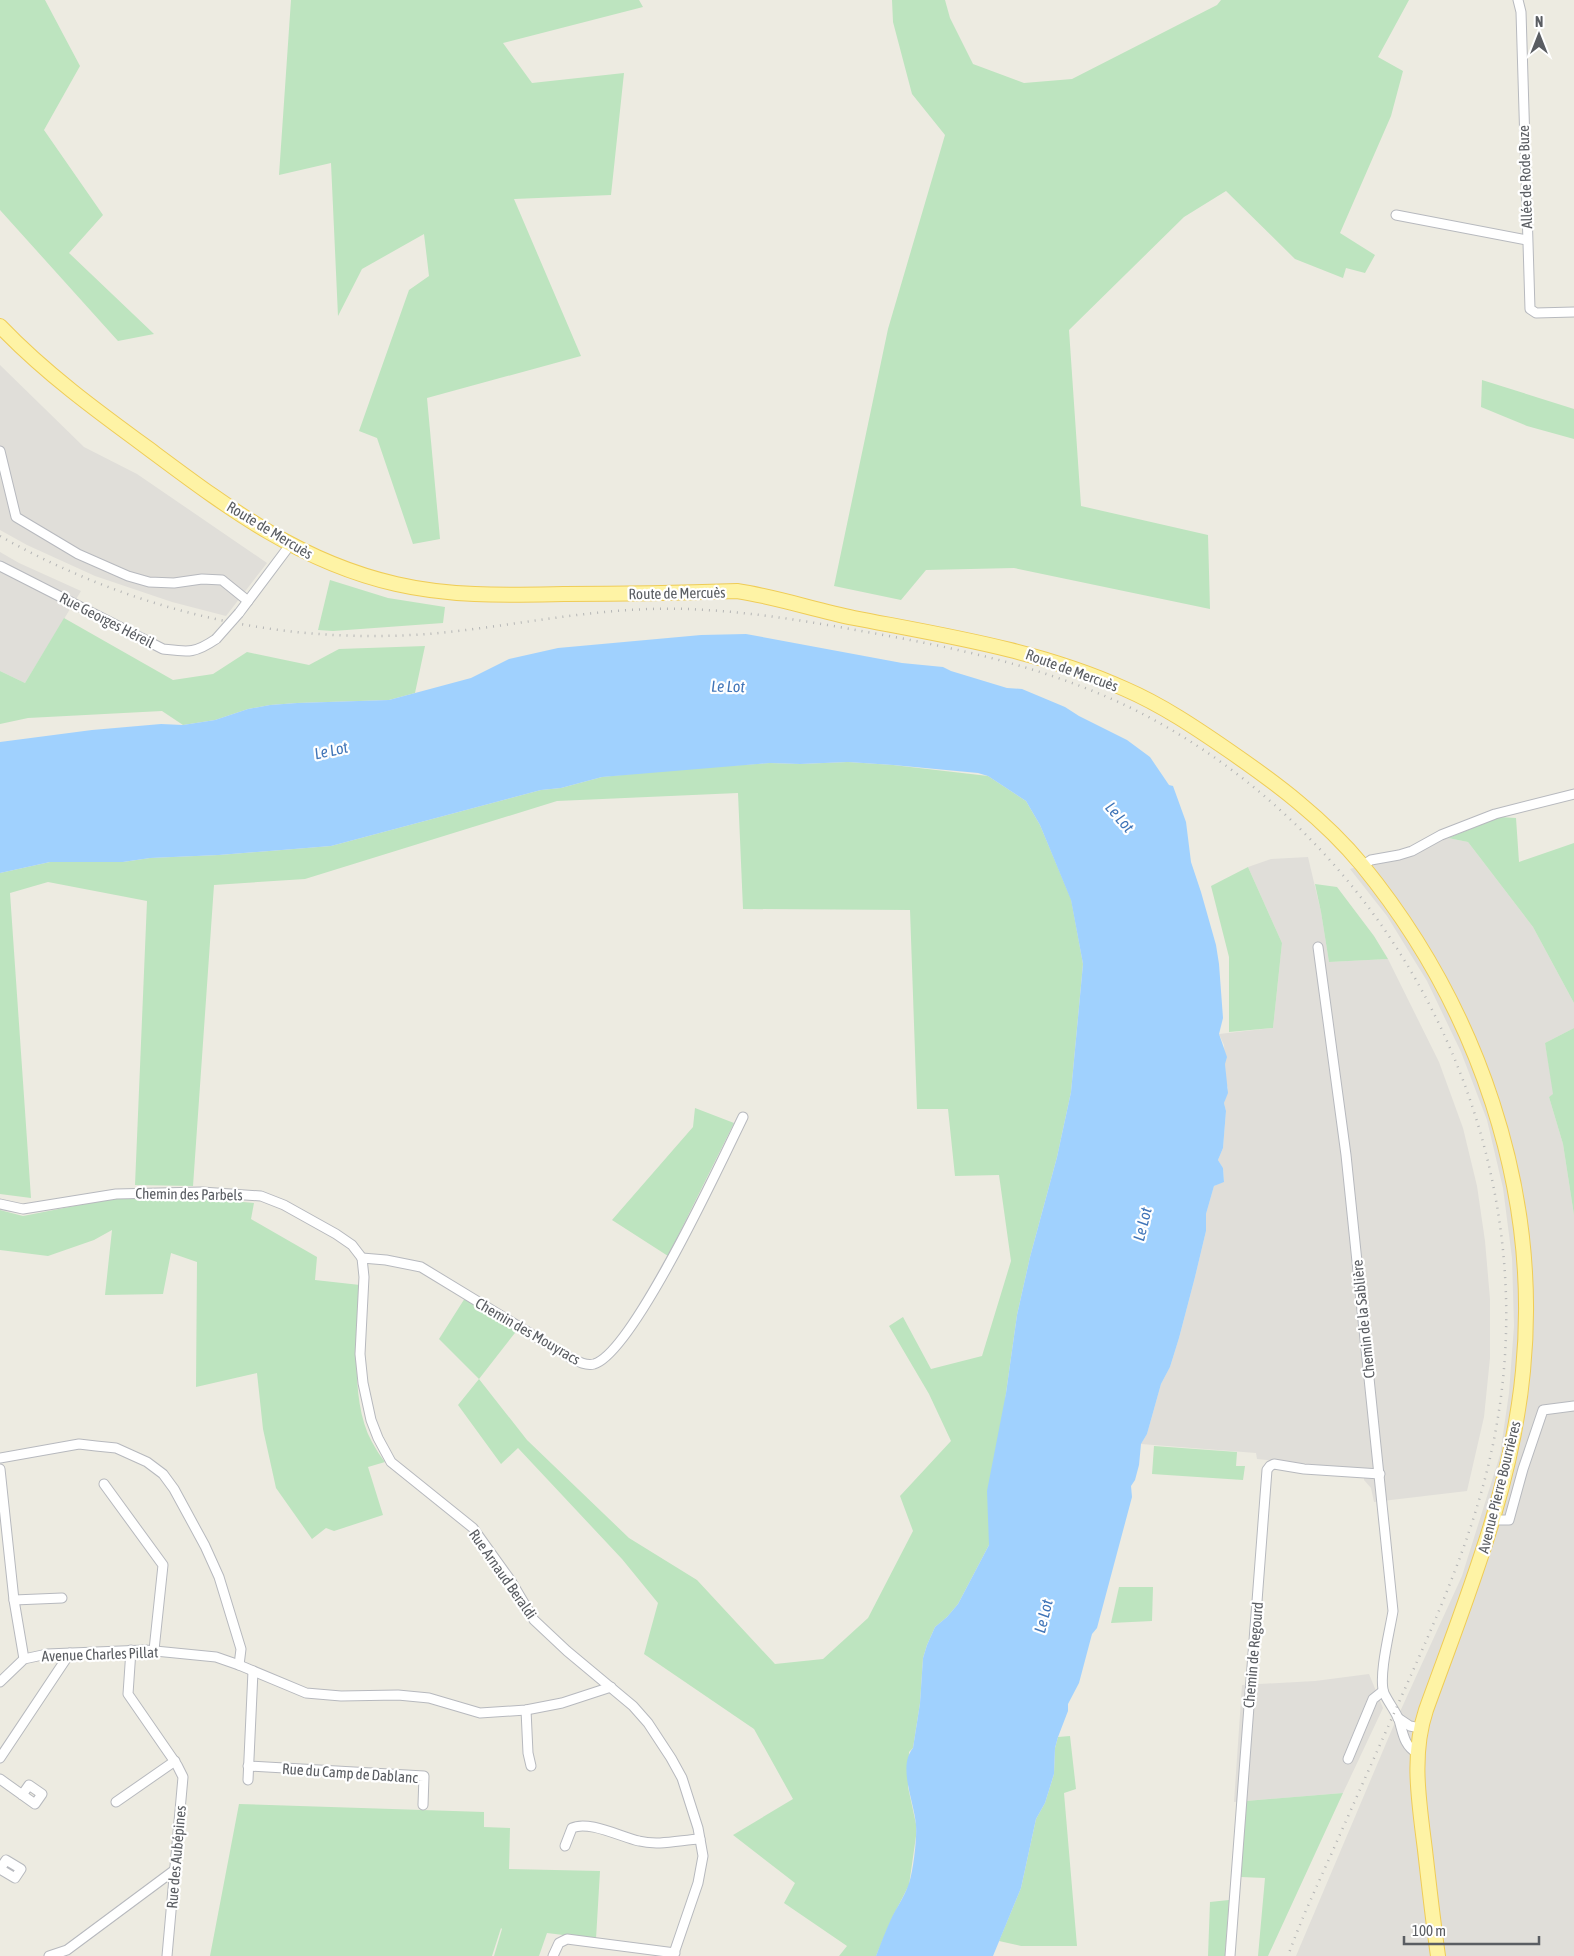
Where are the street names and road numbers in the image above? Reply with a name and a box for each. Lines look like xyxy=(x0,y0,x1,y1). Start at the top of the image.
street label: Allée de Rode Buze xyxy=(1515,125,1535,229)
street label: Route de Mercuès xyxy=(224,498,316,562)
street label: Route de Mercuès xyxy=(628,584,726,602)
street label: Rue Georges Héreil xyxy=(57,589,157,651)
street label: Route de Mercuès xyxy=(1024,645,1120,695)
street label: Chemin des Parbels xyxy=(135,1185,243,1203)
street label: Chemin de la Sablière xyxy=(1348,1259,1378,1379)
street label: Chemin des Mouyracs xyxy=(473,1294,583,1368)
street label: Avenue Pierre Bourrières xyxy=(1474,1419,1524,1555)
street label: Rue Arnaud Beraldi xyxy=(466,1526,540,1622)
street label: Chemin de Regourd xyxy=(1240,1601,1266,1709)
street label: Avenue Charles Pillat xyxy=(41,1643,159,1665)
street label: Rue du Camp de Dablanc xyxy=(282,1760,419,1786)
street label: Rue des Aubépines xyxy=(163,1805,189,1909)

